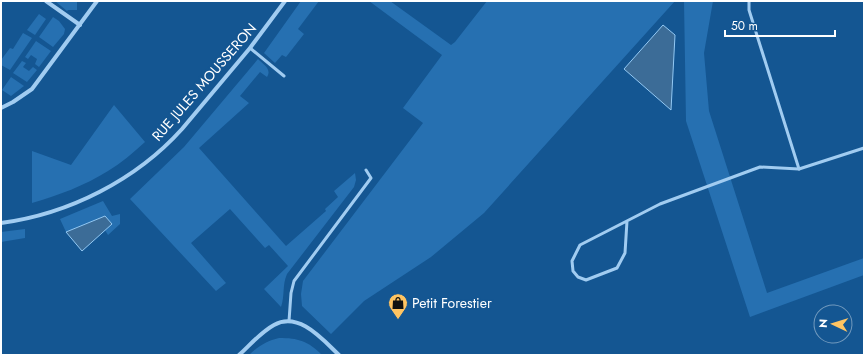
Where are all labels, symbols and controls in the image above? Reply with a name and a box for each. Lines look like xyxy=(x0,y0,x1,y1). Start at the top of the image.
scale bar xyxy=(725,12,835,38)
text: 50 m xyxy=(731,17,758,35)
street label: RUE JULES MOUSSERON xyxy=(147,19,261,145)
shop icon: Petit Forestier xyxy=(387,292,409,320)
place label: Petit Forestier xyxy=(412,293,492,313)
north arrow xyxy=(813,304,853,344)
text: N xyxy=(815,318,831,328)

